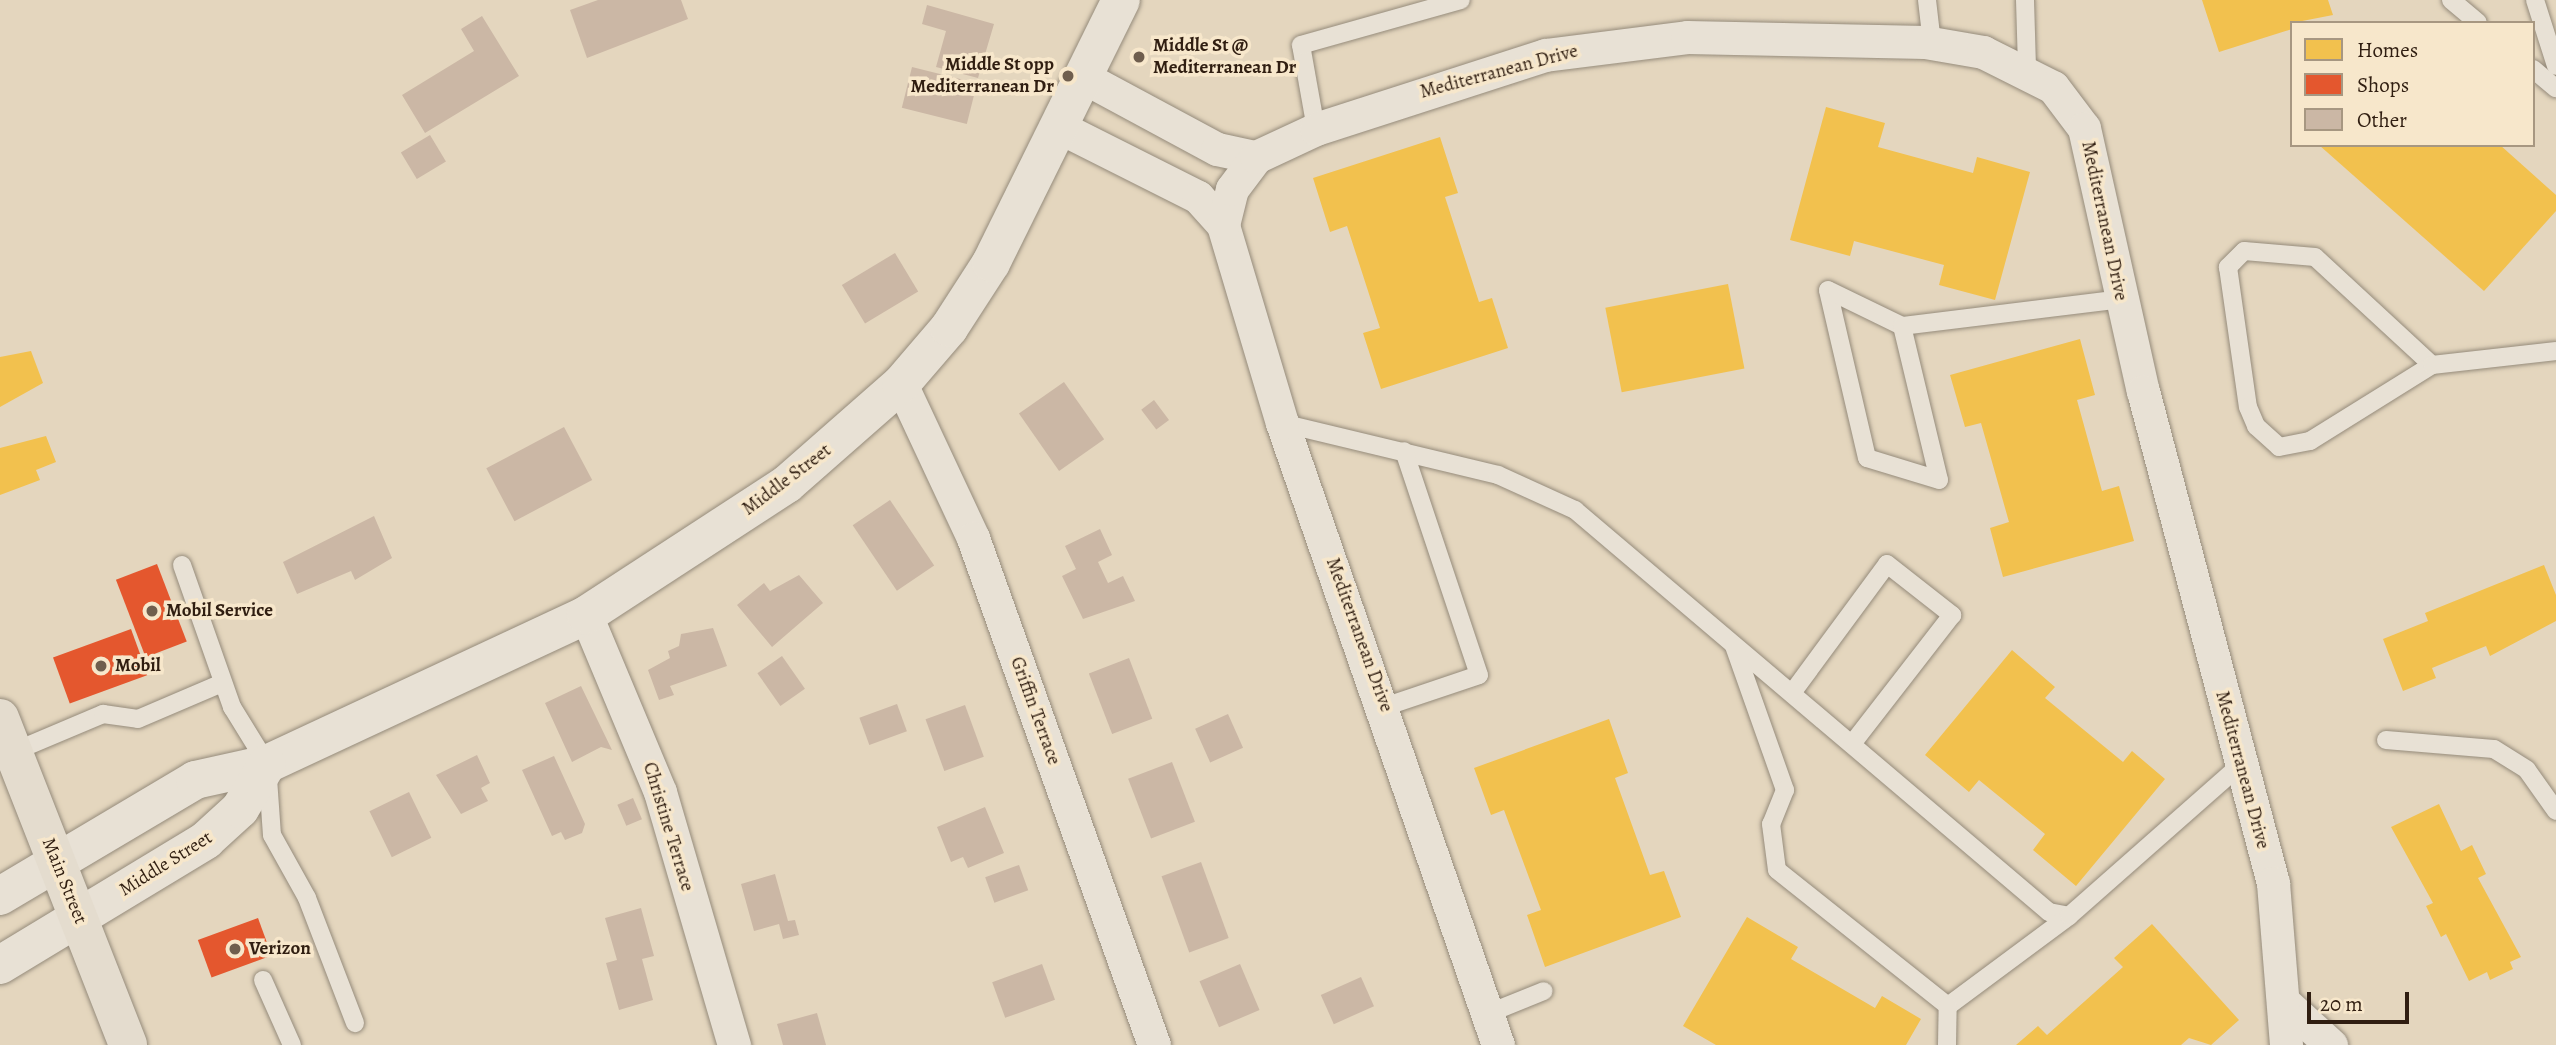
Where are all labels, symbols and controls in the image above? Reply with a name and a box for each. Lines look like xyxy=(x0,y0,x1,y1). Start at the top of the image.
legend xyxy=(2290,21,2535,147)
place label: Middle St @ Mediterranean Dr xyxy=(1153,35,1296,79)
text: Homes xyxy=(2357,36,2418,64)
street label: Mediterranean Drive xyxy=(1418,40,1580,104)
marker: Middle St @ Mediterranean Dr xyxy=(1131,49,1147,65)
place label: Middle St opp Mediterranean Dr xyxy=(911,54,1054,98)
marker: Middle St opp Mediterranean Dr xyxy=(1060,68,1076,84)
text: Shops xyxy=(2357,71,2409,99)
text: Other xyxy=(2357,106,2407,134)
street label: Mediterranean Drive xyxy=(2076,139,2132,303)
street label: Middle Street xyxy=(738,439,836,521)
street label: Mediterranean Drive xyxy=(1321,555,1397,715)
place label: Mobil Service xyxy=(166,600,273,622)
marker: Mobil Service xyxy=(144,603,160,619)
street label: Griffin Terrace xyxy=(1005,654,1065,768)
place label: Mobil xyxy=(115,655,161,677)
marker: Mobil xyxy=(93,658,109,674)
street label: Mediterranean Drive xyxy=(2210,689,2274,851)
street label: Christine Terrace xyxy=(638,760,698,894)
street label: Middle Street xyxy=(115,826,217,902)
street label: Main Street xyxy=(36,835,92,927)
place label: Verizon xyxy=(249,938,311,960)
marker: Verizon xyxy=(227,941,243,957)
scale bar xyxy=(2311,978,2412,1022)
text: 20 m xyxy=(2320,990,2363,1018)

